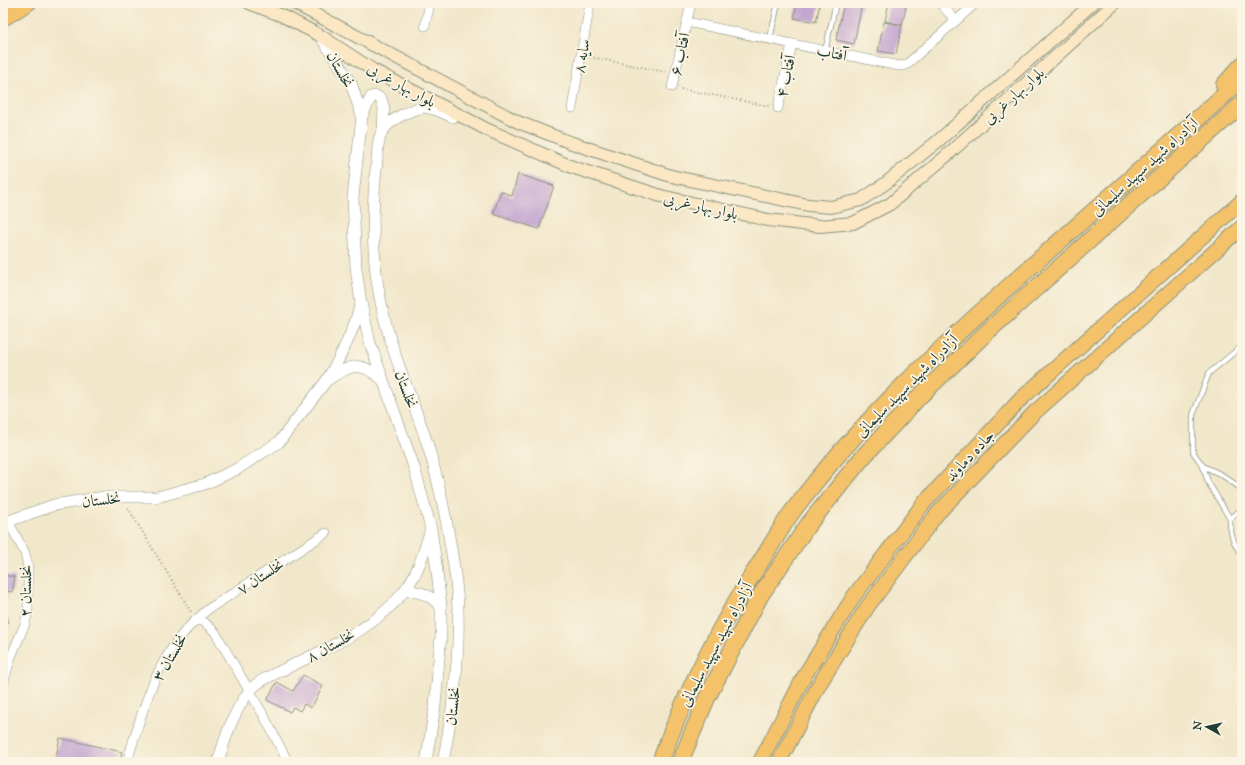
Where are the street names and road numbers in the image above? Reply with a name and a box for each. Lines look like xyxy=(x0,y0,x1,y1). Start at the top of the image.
street label: آفتاب ۶ xyxy=(665,29,695,78)
street label: سایه ۸ xyxy=(569,37,595,75)
street label: آفتاب xyxy=(815,40,850,66)
street label: نخلستان xyxy=(323,47,358,91)
street label: آفتاب ۴ xyxy=(772,51,801,100)
street label: بلوار بهار غربی xyxy=(363,58,440,113)
street label: بلوار بهار غربی xyxy=(979,63,1049,129)
street label: آزادراه شهید سپهبد سلیمانی xyxy=(1087,112,1204,221)
street label: بلوار بهار غربی xyxy=(661,188,740,225)
street label: آزادراه شهید سپهبد سلیمانی xyxy=(851,329,964,442)
street label: نخلستان xyxy=(391,367,422,411)
street label: جاده دماوند xyxy=(941,426,998,485)
street label: نخلستان xyxy=(81,488,122,511)
street label: نخلستان ۷ xyxy=(233,554,287,599)
street label: نخلستان ۲ xyxy=(16,565,35,617)
street label: آزادراه شهید سپهبد سلیمانی xyxy=(675,578,759,710)
street label: نخلستان ۸ xyxy=(303,625,358,666)
street label: نخلستان ۳ xyxy=(148,630,191,684)
street label: نخلستان xyxy=(441,685,464,727)

